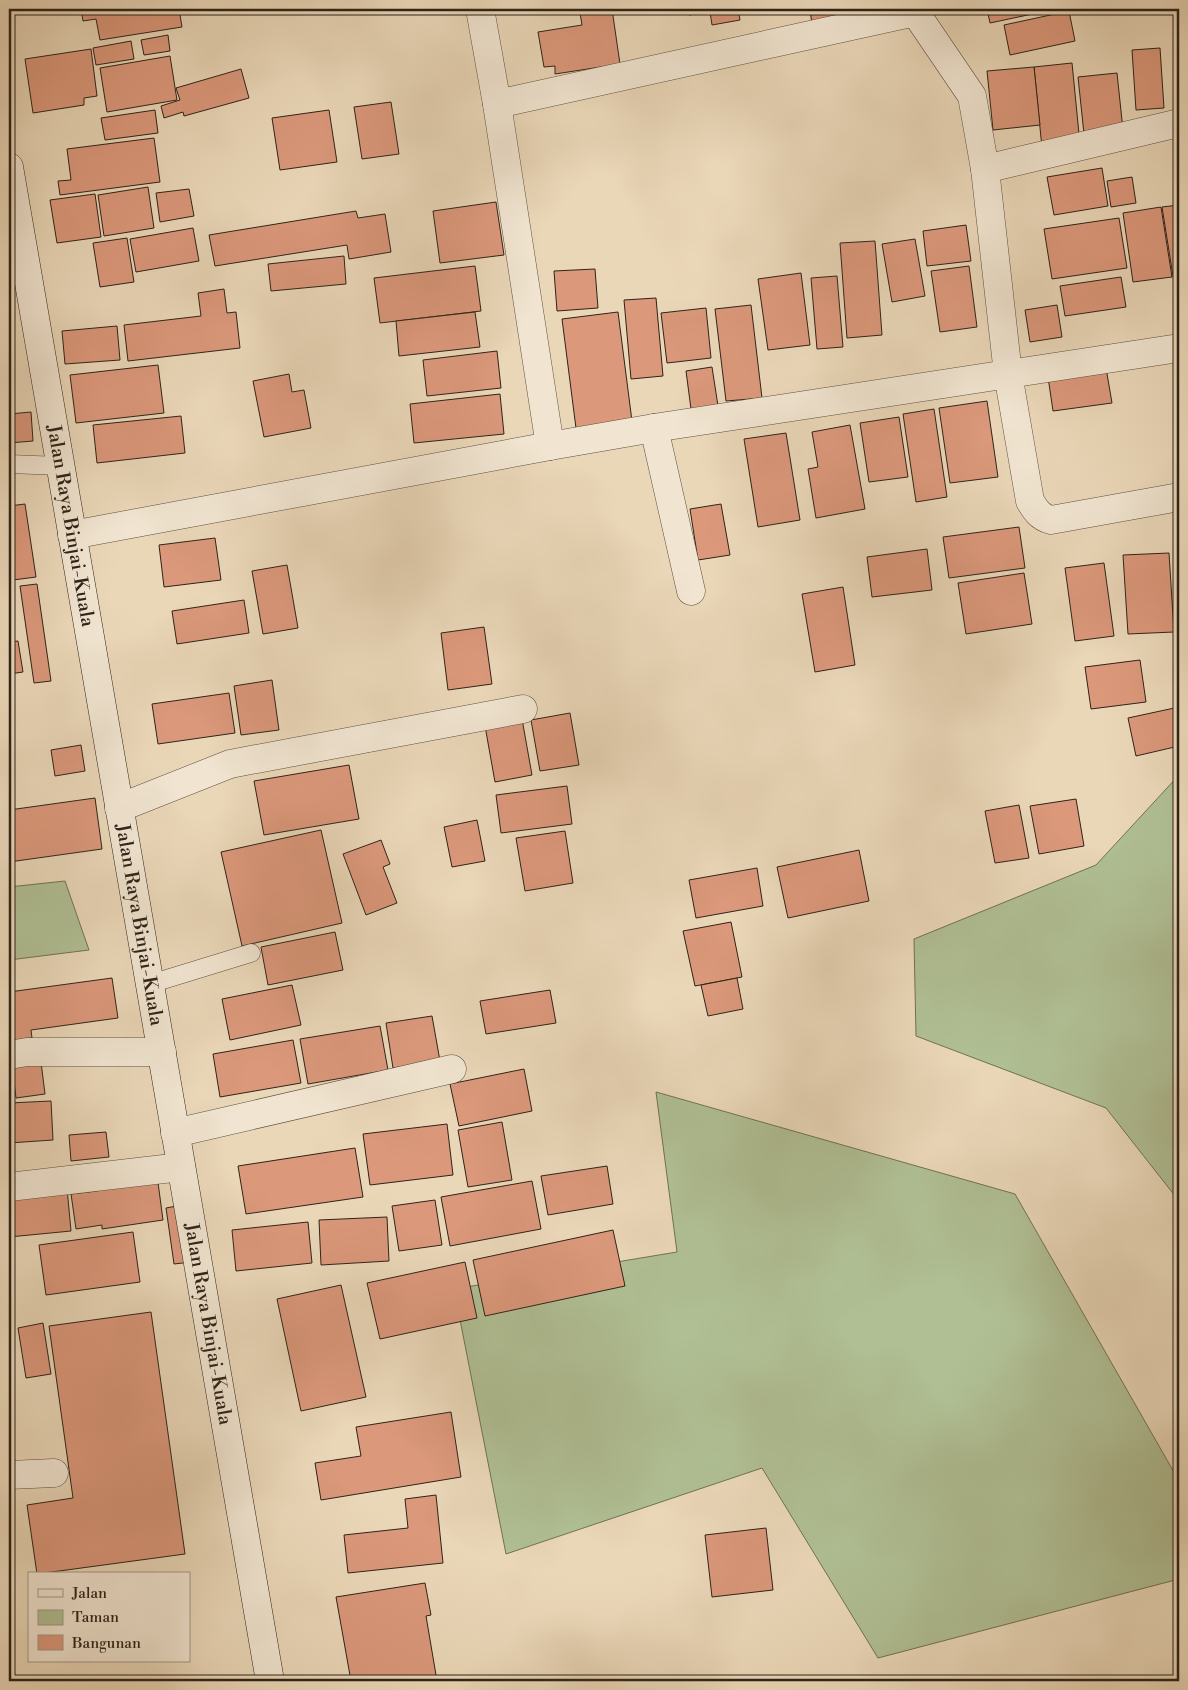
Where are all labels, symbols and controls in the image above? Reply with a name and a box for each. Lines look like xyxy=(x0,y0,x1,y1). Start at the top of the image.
street label: Jalan Raya Binjai-Kuala xyxy=(41,422,100,629)
street label: Jalan Raya Binjai-Kuala xyxy=(110,821,169,1028)
street label: Jalan Raya Binjai-Kuala xyxy=(179,1220,238,1427)
legend xyxy=(28,1572,190,1662)
text: Jalan xyxy=(71,1584,107,1603)
text: Taman xyxy=(72,1608,119,1627)
text: Bangunan xyxy=(71,1634,141,1653)

